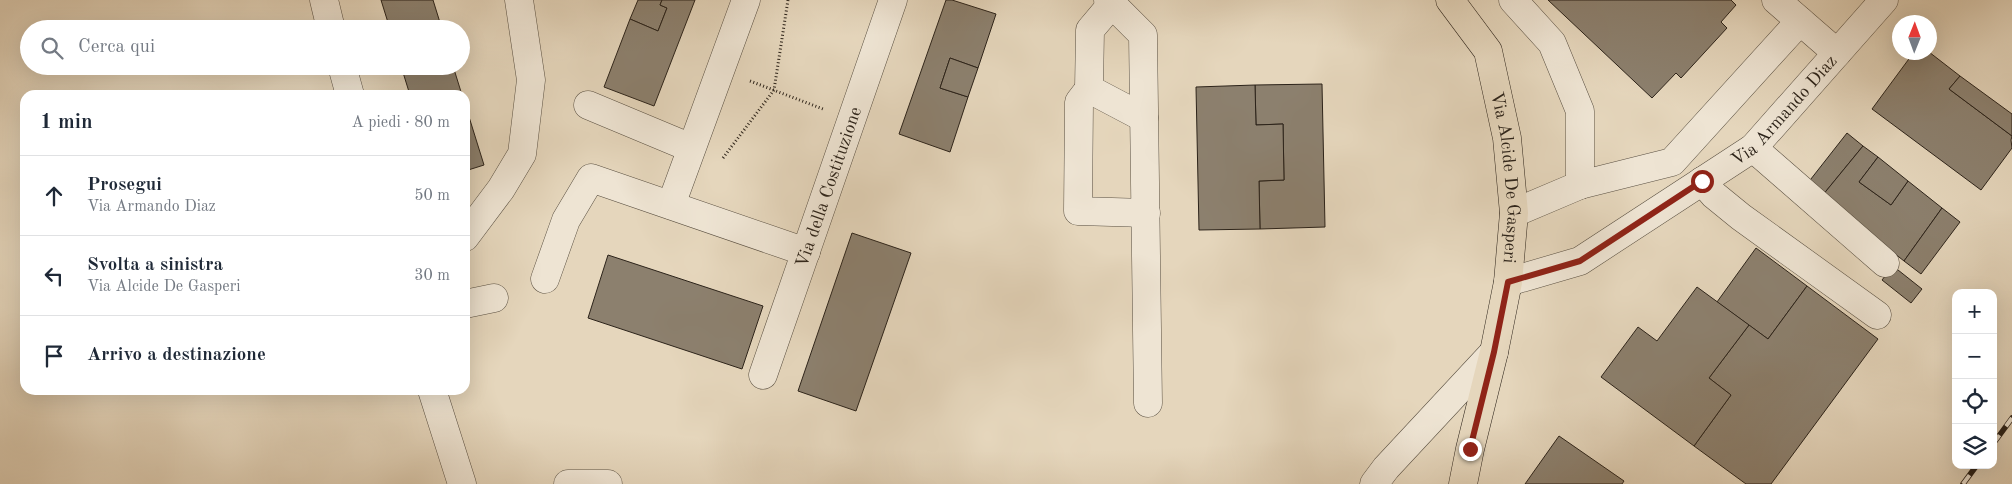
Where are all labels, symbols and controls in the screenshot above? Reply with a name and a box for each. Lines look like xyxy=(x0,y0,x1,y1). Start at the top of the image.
north arrow xyxy=(1892,15,1937,60)
search box xyxy=(20,20,470,75)
icon: search xyxy=(38,34,66,62)
text: Cerca qui xyxy=(78,38,155,57)
street label: Via Armando Diaz xyxy=(1728,52,1841,170)
street label: Via Alcide De Gasperi xyxy=(1487,90,1522,264)
street label: Via della Costituzione xyxy=(793,105,865,270)
text: 1 min xyxy=(40,112,93,133)
text: A piedi · 80 m xyxy=(351,115,450,131)
route start xyxy=(1691,170,1714,193)
text: Prosegui xyxy=(87,176,162,195)
icon: ahead xyxy=(40,182,68,210)
text: 50 m xyxy=(414,188,450,204)
text: Via Armando Diaz xyxy=(87,199,216,215)
text: Svolta a sinistra xyxy=(87,256,223,275)
icon: left xyxy=(40,262,68,290)
text: 30 m xyxy=(414,268,450,284)
text: Via Alcide De Gasperi xyxy=(87,279,241,295)
map controls xyxy=(1952,289,1997,469)
button: + xyxy=(1952,289,1997,334)
button: − xyxy=(1952,334,1997,379)
icon: arrive xyxy=(40,342,68,370)
text: Arrivo a destinazione xyxy=(87,346,266,365)
button: locate xyxy=(1952,379,1997,424)
button: layers xyxy=(1952,424,1997,469)
route end xyxy=(1459,438,1482,461)

